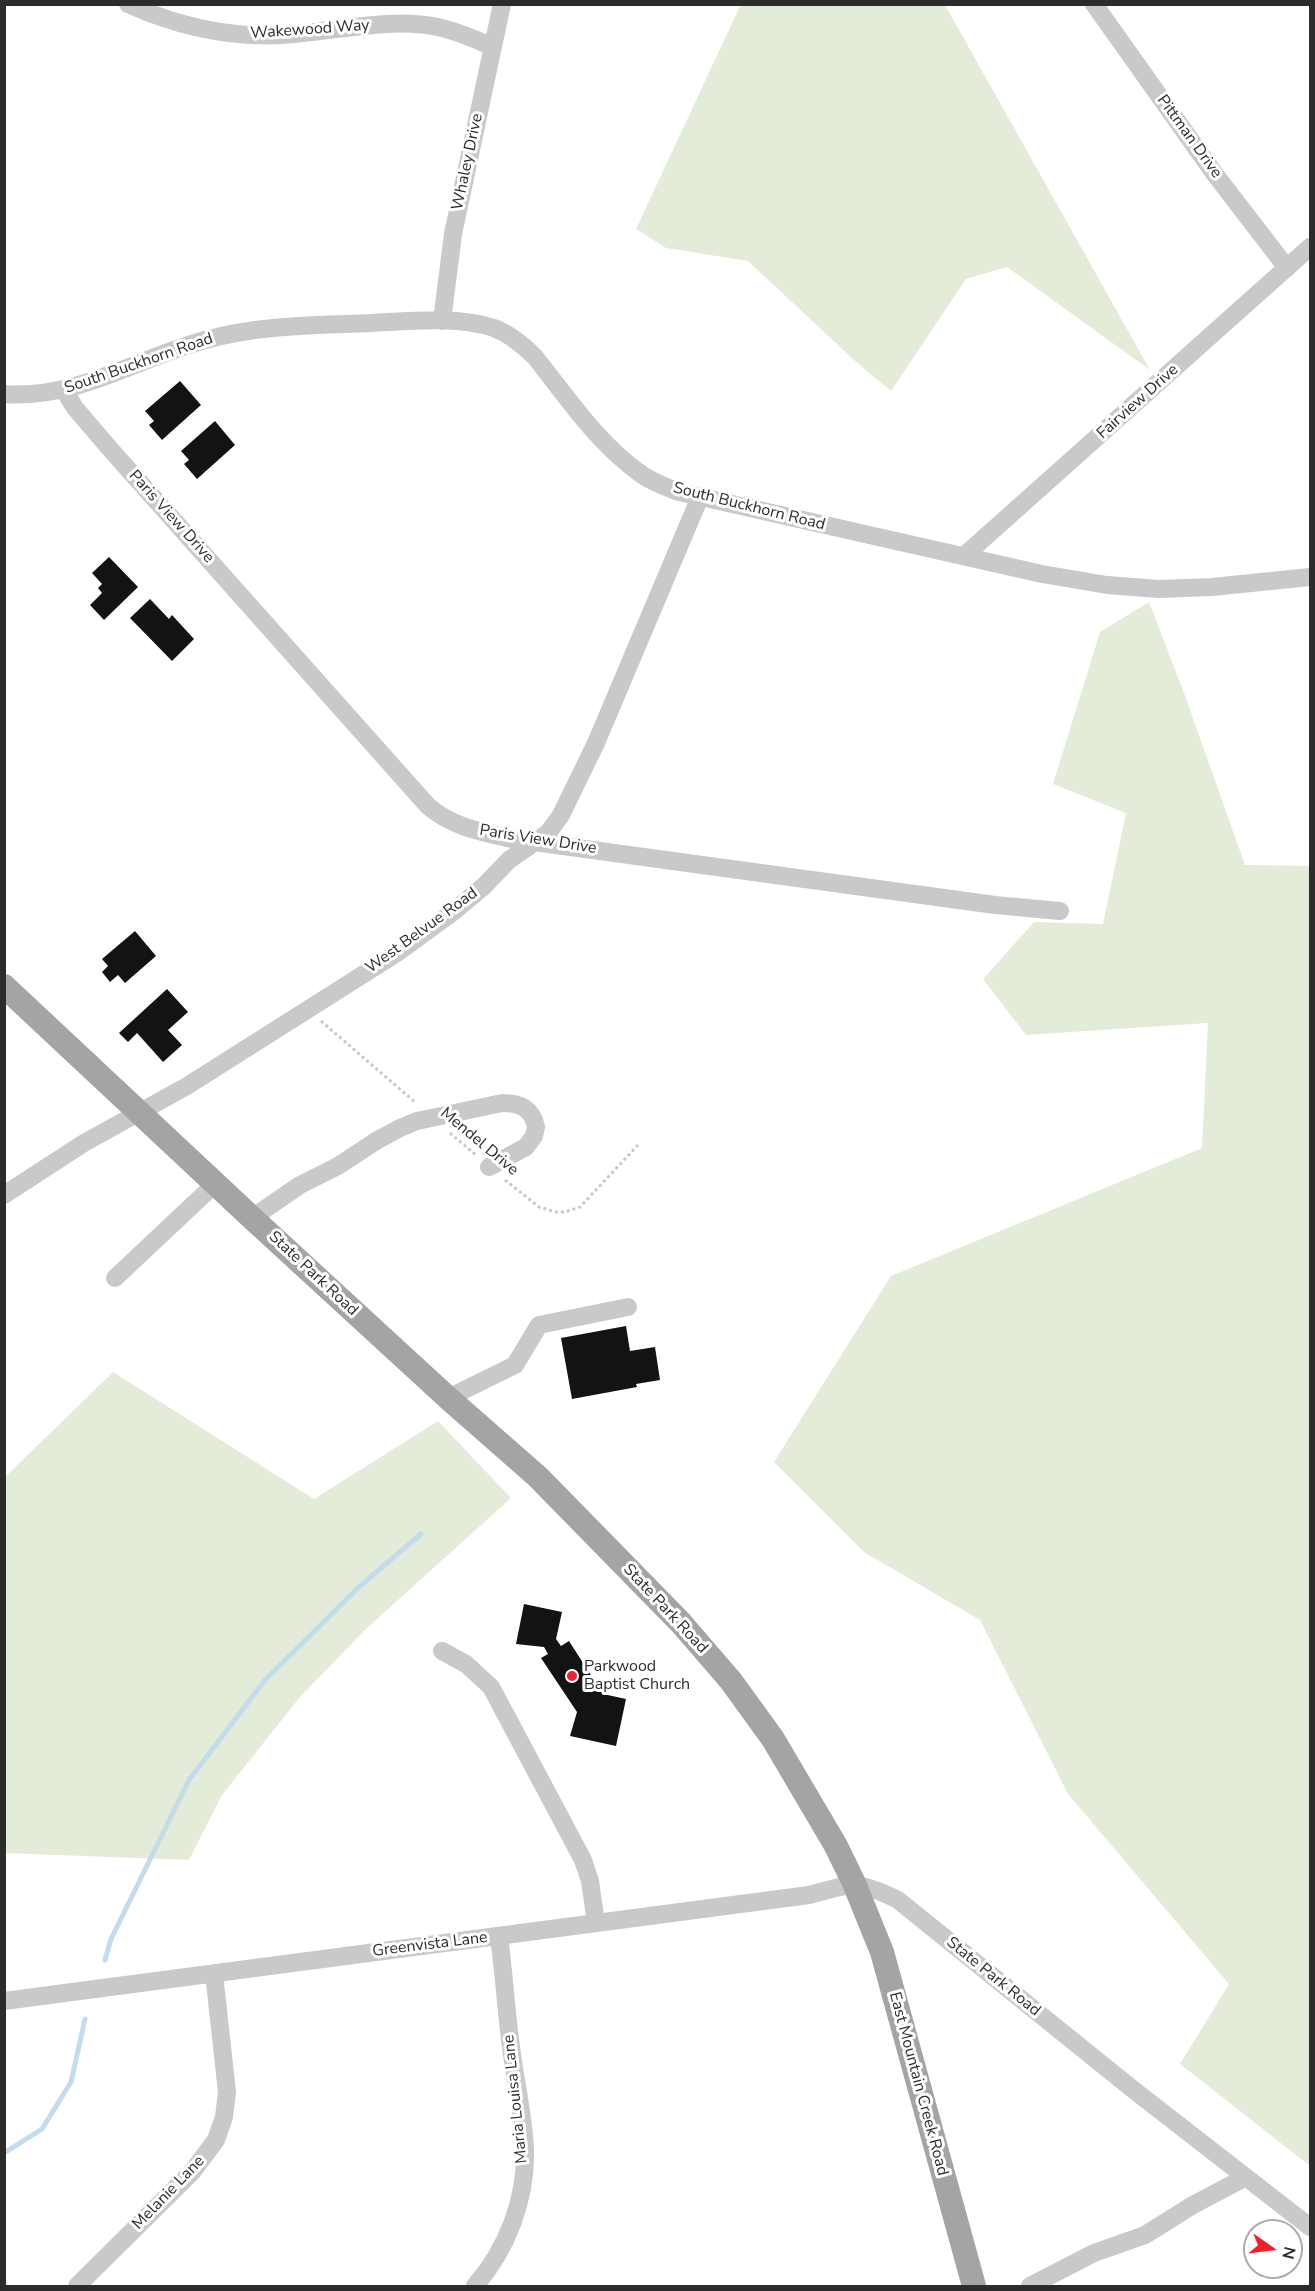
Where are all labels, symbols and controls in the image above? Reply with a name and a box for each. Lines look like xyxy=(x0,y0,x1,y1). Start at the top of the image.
street label: Wakewood Way xyxy=(250,16,370,44)
street label: Pittman Drive xyxy=(1152,92,1226,182)
street label: Whaley Drive xyxy=(448,112,488,212)
street label: South Buckhorn Road xyxy=(62,330,216,398)
street label: Fairview Drive xyxy=(1093,360,1183,444)
street label: Paris View Drive xyxy=(124,467,218,567)
street label: South Buckhorn Road xyxy=(671,479,827,535)
street label: Paris View Drive xyxy=(478,821,598,859)
street label: West Belvue Road xyxy=(362,884,482,978)
street label: Mendel Drive xyxy=(436,1104,522,1180)
street label: State Park Road xyxy=(264,1228,362,1320)
street label: State Park Road xyxy=(619,1560,711,1658)
place label: Parkwood Baptist Church xyxy=(584,1657,690,1695)
marker: Parkwood Baptist Church xyxy=(565,1669,579,1683)
street label: Greenvista Lane xyxy=(371,1928,489,1962)
street label: State Park Road xyxy=(942,1933,1044,2021)
street label: East Mountain Creek Road xyxy=(884,1990,952,2178)
street label: Maria Louisa Lane xyxy=(500,2034,532,2164)
street label: Melanie Lane xyxy=(129,2152,209,2234)
north arrow xyxy=(1243,2219,1303,2279)
text: N xyxy=(1276,2244,1301,2261)

